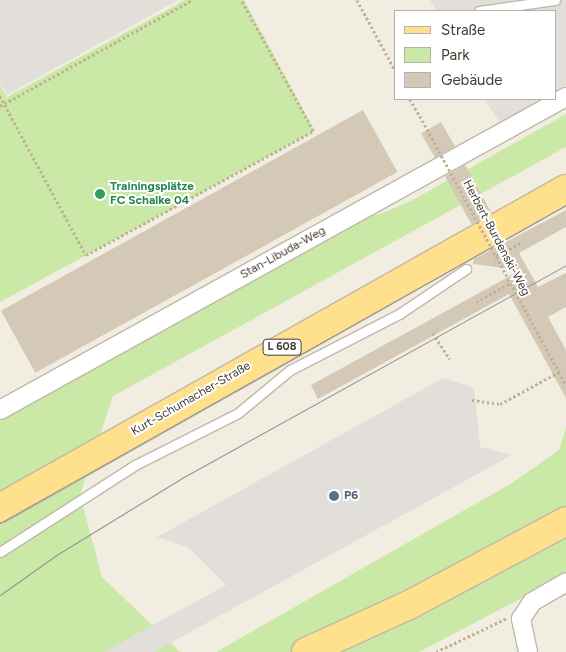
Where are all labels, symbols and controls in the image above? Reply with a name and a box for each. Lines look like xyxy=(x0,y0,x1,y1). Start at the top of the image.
legend xyxy=(394,10,556,100)
text: Straße xyxy=(441,21,485,39)
text: Park xyxy=(441,46,470,64)
text: Gebäude xyxy=(441,71,502,89)
street label: Herbert-Burdenski-Weg xyxy=(459,178,533,298)
place label: Trainingsplätze FC Schalke 04 xyxy=(110,180,194,208)
marker: Trainingsplätze FC Schalke 04 xyxy=(94,188,106,200)
street label: Stan-Libuda-Weg xyxy=(238,224,328,282)
road number: L 608 xyxy=(262,338,302,356)
street label: Kurt-Schumacher-Straße xyxy=(129,359,253,439)
place label: P6 xyxy=(344,489,358,503)
marker: P6 xyxy=(328,490,340,502)

